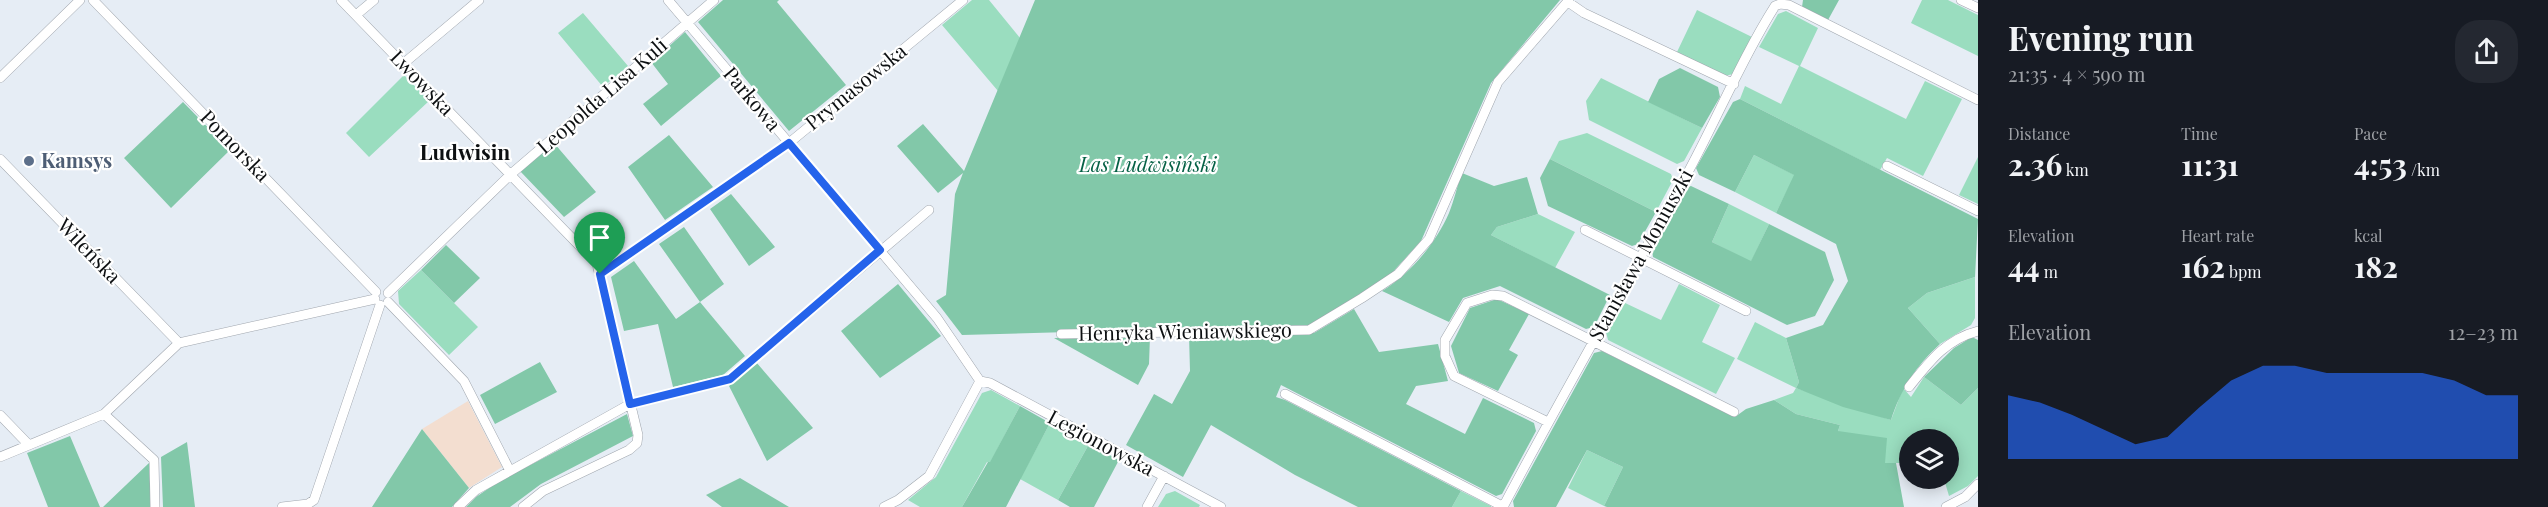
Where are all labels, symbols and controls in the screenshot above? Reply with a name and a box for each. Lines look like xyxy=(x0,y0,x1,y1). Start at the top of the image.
text: Evening run xyxy=(2008,15,2194,59)
button: share xyxy=(2455,20,2518,83)
street label: Leopolda Lisa Kuli xyxy=(530,31,672,159)
street label: Prymasowska xyxy=(799,37,911,135)
street label: Lwowska xyxy=(385,43,461,121)
street label: Parkowa xyxy=(718,60,788,136)
text: 21:35 · 4 × 590 m xyxy=(2008,60,2145,87)
street label: Pomorska xyxy=(195,103,277,187)
text: Distance xyxy=(2008,123,2070,144)
text: Time xyxy=(2181,123,2218,144)
text: Pace xyxy=(2354,123,2387,144)
district label: Ludwisin xyxy=(420,137,510,165)
text: 2.36 xyxy=(2008,144,2062,184)
text: 11:31 xyxy=(2181,144,2239,184)
text: 4:53 xyxy=(2354,144,2407,184)
place label: Kamsys xyxy=(41,146,112,173)
park label: Las Ludwisiński xyxy=(1078,150,1218,177)
marker: Kamsys xyxy=(22,154,36,168)
text: km xyxy=(2062,159,2089,180)
text: /km xyxy=(2407,159,2440,180)
street label: Stanisława Moniuszki xyxy=(1581,163,1698,345)
street label: Wileńska xyxy=(52,211,128,288)
pin xyxy=(574,212,625,274)
icon: arrive xyxy=(583,221,616,254)
text: Elevation xyxy=(2008,225,2075,246)
text: Heart rate xyxy=(2181,225,2254,246)
text: kcal xyxy=(2354,225,2383,246)
text: 44 xyxy=(2008,246,2040,286)
text: 162 xyxy=(2181,246,2225,286)
text: 182 xyxy=(2354,246,2398,286)
text: m xyxy=(2040,261,2058,282)
text: bpm xyxy=(2225,261,2262,282)
street label: Henryka Wieniawskiego xyxy=(1078,315,1292,346)
text: Elevation xyxy=(2008,318,2091,345)
text: 12–23 m xyxy=(2448,318,2518,345)
street label: Legionowska xyxy=(1044,402,1160,481)
map controls xyxy=(1899,429,1959,489)
button: layers xyxy=(1899,429,1959,489)

